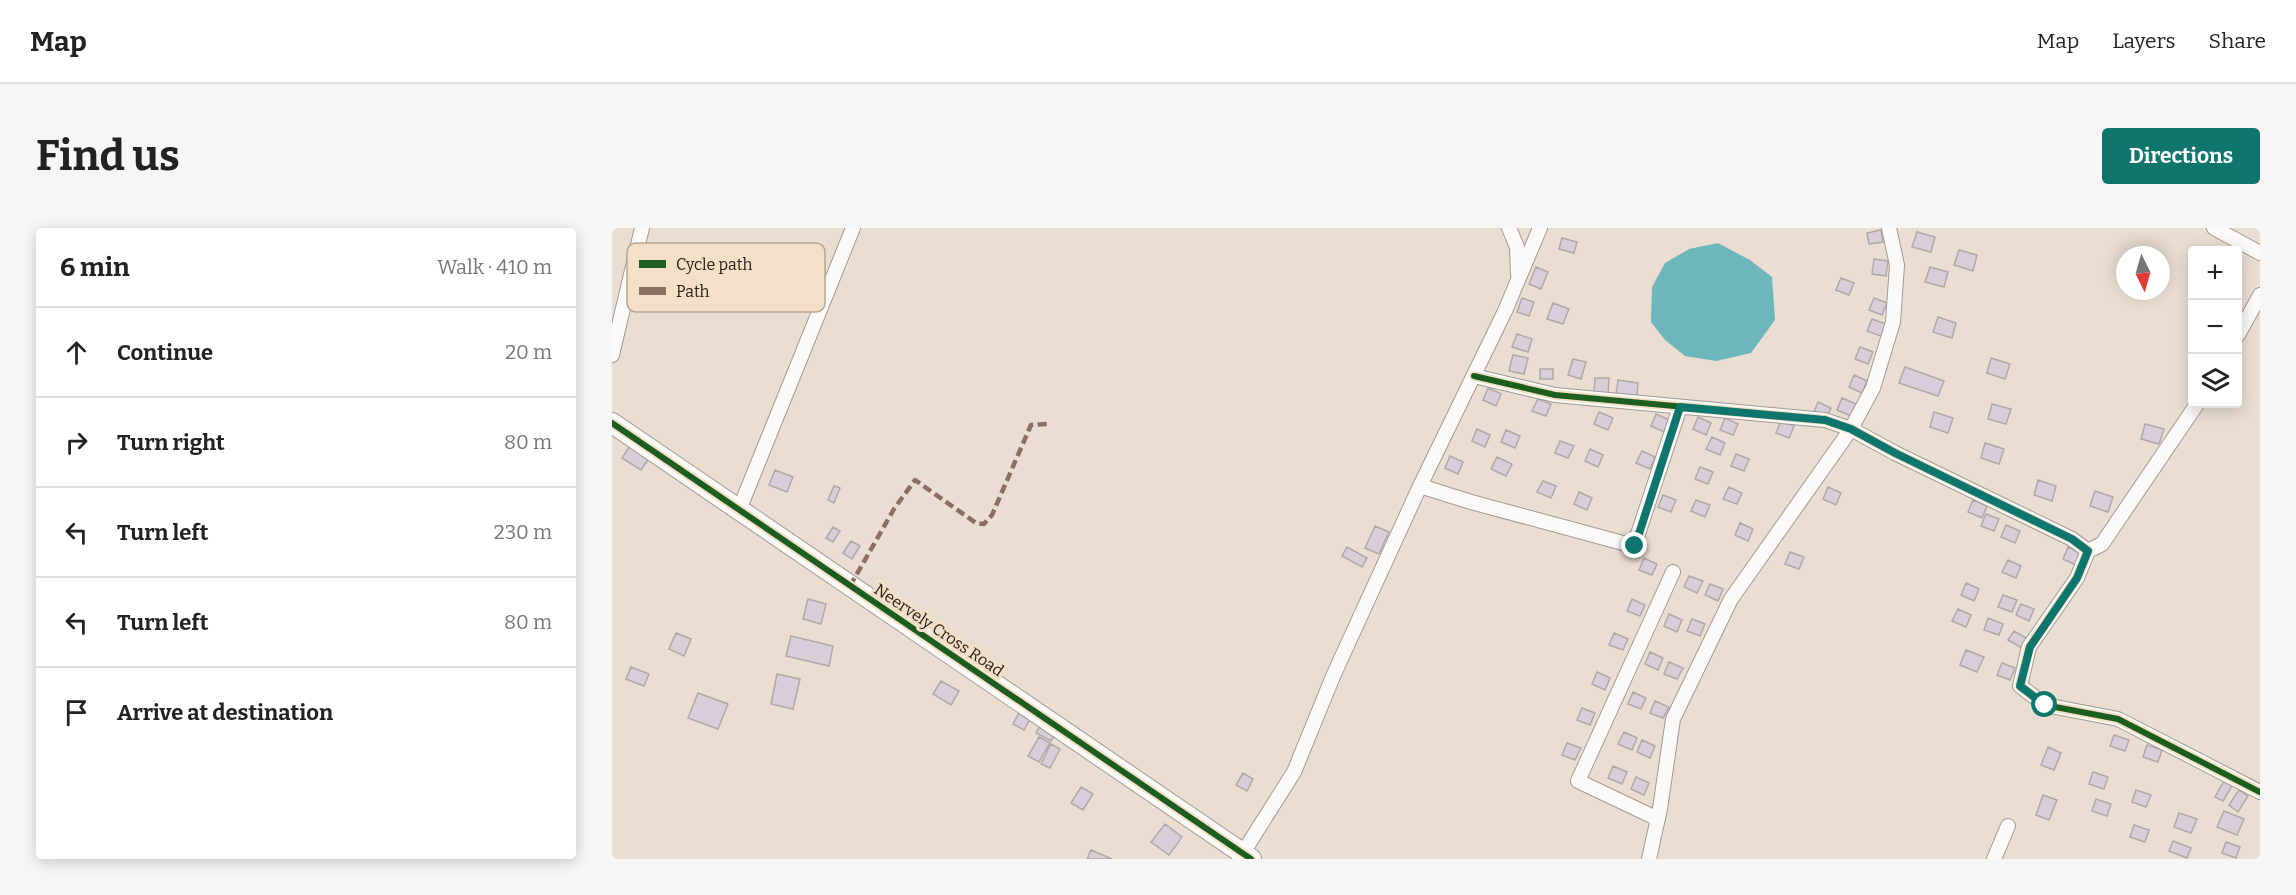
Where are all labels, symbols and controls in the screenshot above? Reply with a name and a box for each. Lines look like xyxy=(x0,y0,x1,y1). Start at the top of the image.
text: Map xyxy=(30,25,87,58)
text: Map xyxy=(2037,28,2079,54)
text: Layers xyxy=(2112,28,2176,54)
text: Share xyxy=(2209,28,2266,54)
button: Directions xyxy=(2102,128,2260,184)
text: Find us xyxy=(36,131,180,181)
legend xyxy=(627,243,825,312)
north arrow xyxy=(2116,246,2170,300)
map controls xyxy=(2188,246,2242,408)
button: + xyxy=(2188,246,2242,300)
text: 6 min xyxy=(60,252,130,283)
text: Walk · 410 m xyxy=(437,255,552,279)
text: Cycle path xyxy=(676,255,752,274)
text: Path xyxy=(676,282,710,301)
button: − xyxy=(2188,300,2242,354)
icon: ahead xyxy=(60,336,93,369)
text: Continue xyxy=(117,339,213,366)
text: 20 m xyxy=(505,340,552,364)
button: layers xyxy=(2188,354,2242,408)
icon: right xyxy=(60,426,93,459)
text: Turn right xyxy=(117,429,225,456)
text: 80 m xyxy=(504,430,552,454)
icon: left xyxy=(60,516,93,549)
text: Turn left xyxy=(117,519,209,546)
text: 230 m xyxy=(494,520,552,544)
route end xyxy=(1621,532,1647,558)
street label: Neervely Cross Road xyxy=(871,580,1008,681)
icon: left xyxy=(60,606,93,639)
text: Turn left xyxy=(117,609,209,636)
text: 80 m xyxy=(504,610,552,634)
route start xyxy=(2031,691,2057,717)
icon: arrive xyxy=(60,696,93,729)
text: Arrive at destination xyxy=(117,699,333,726)

